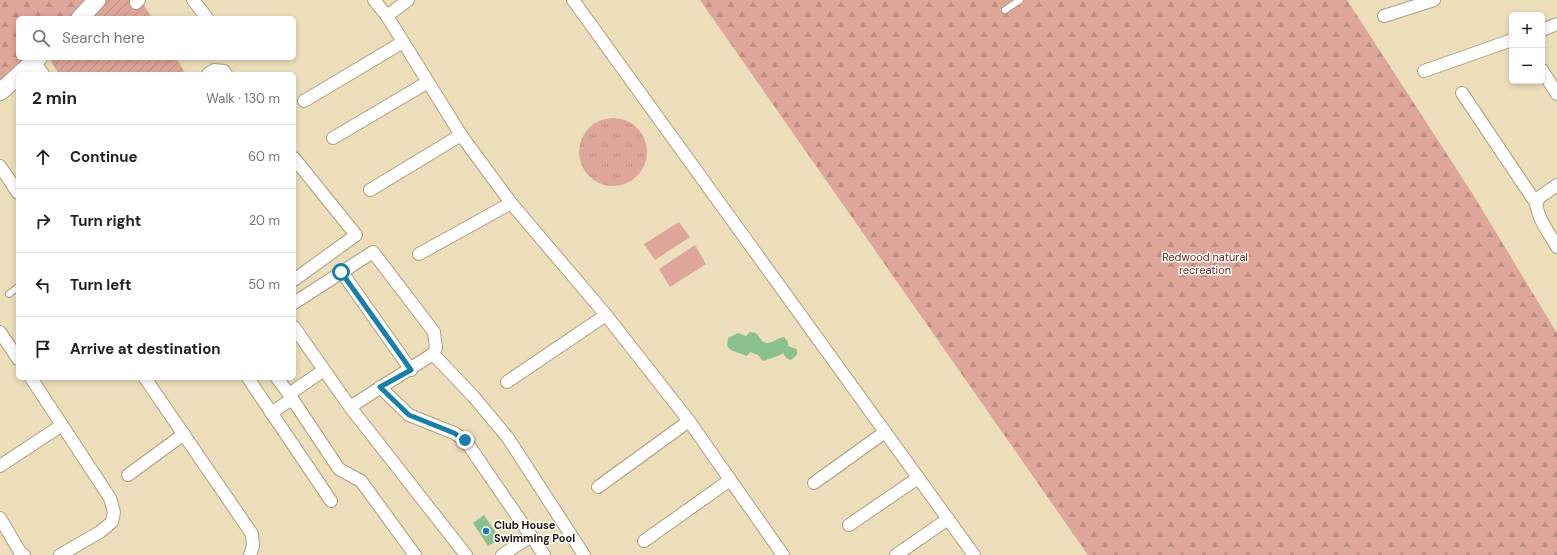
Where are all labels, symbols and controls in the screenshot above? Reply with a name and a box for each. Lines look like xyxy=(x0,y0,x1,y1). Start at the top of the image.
map controls xyxy=(1509,12,1545,84)
button: + xyxy=(1509,12,1545,48)
search box xyxy=(16,16,296,60)
icon: search xyxy=(30,27,52,49)
text: Search here xyxy=(62,28,145,48)
button: − xyxy=(1509,48,1545,84)
text: 2 min xyxy=(32,87,77,109)
text: Walk · 130 m xyxy=(206,90,280,107)
icon: ahead xyxy=(32,146,54,168)
text: Continue xyxy=(70,147,138,167)
text: 60 m xyxy=(248,148,280,165)
icon: right xyxy=(32,210,54,232)
text: Turn right xyxy=(70,211,141,231)
text: 20 m xyxy=(249,212,280,229)
park label: Redwood natural recreation xyxy=(1162,250,1248,277)
route start xyxy=(332,263,350,281)
icon: left xyxy=(32,274,54,296)
text: Turn left xyxy=(70,275,131,295)
text: 50 m xyxy=(248,276,280,293)
icon: arrive xyxy=(32,338,54,360)
text: Arrive at destination xyxy=(70,339,221,359)
route end xyxy=(456,431,474,449)
place label: Club House Swimming Pool xyxy=(494,518,575,545)
marker: Club House Swimming Pool xyxy=(481,526,491,536)

